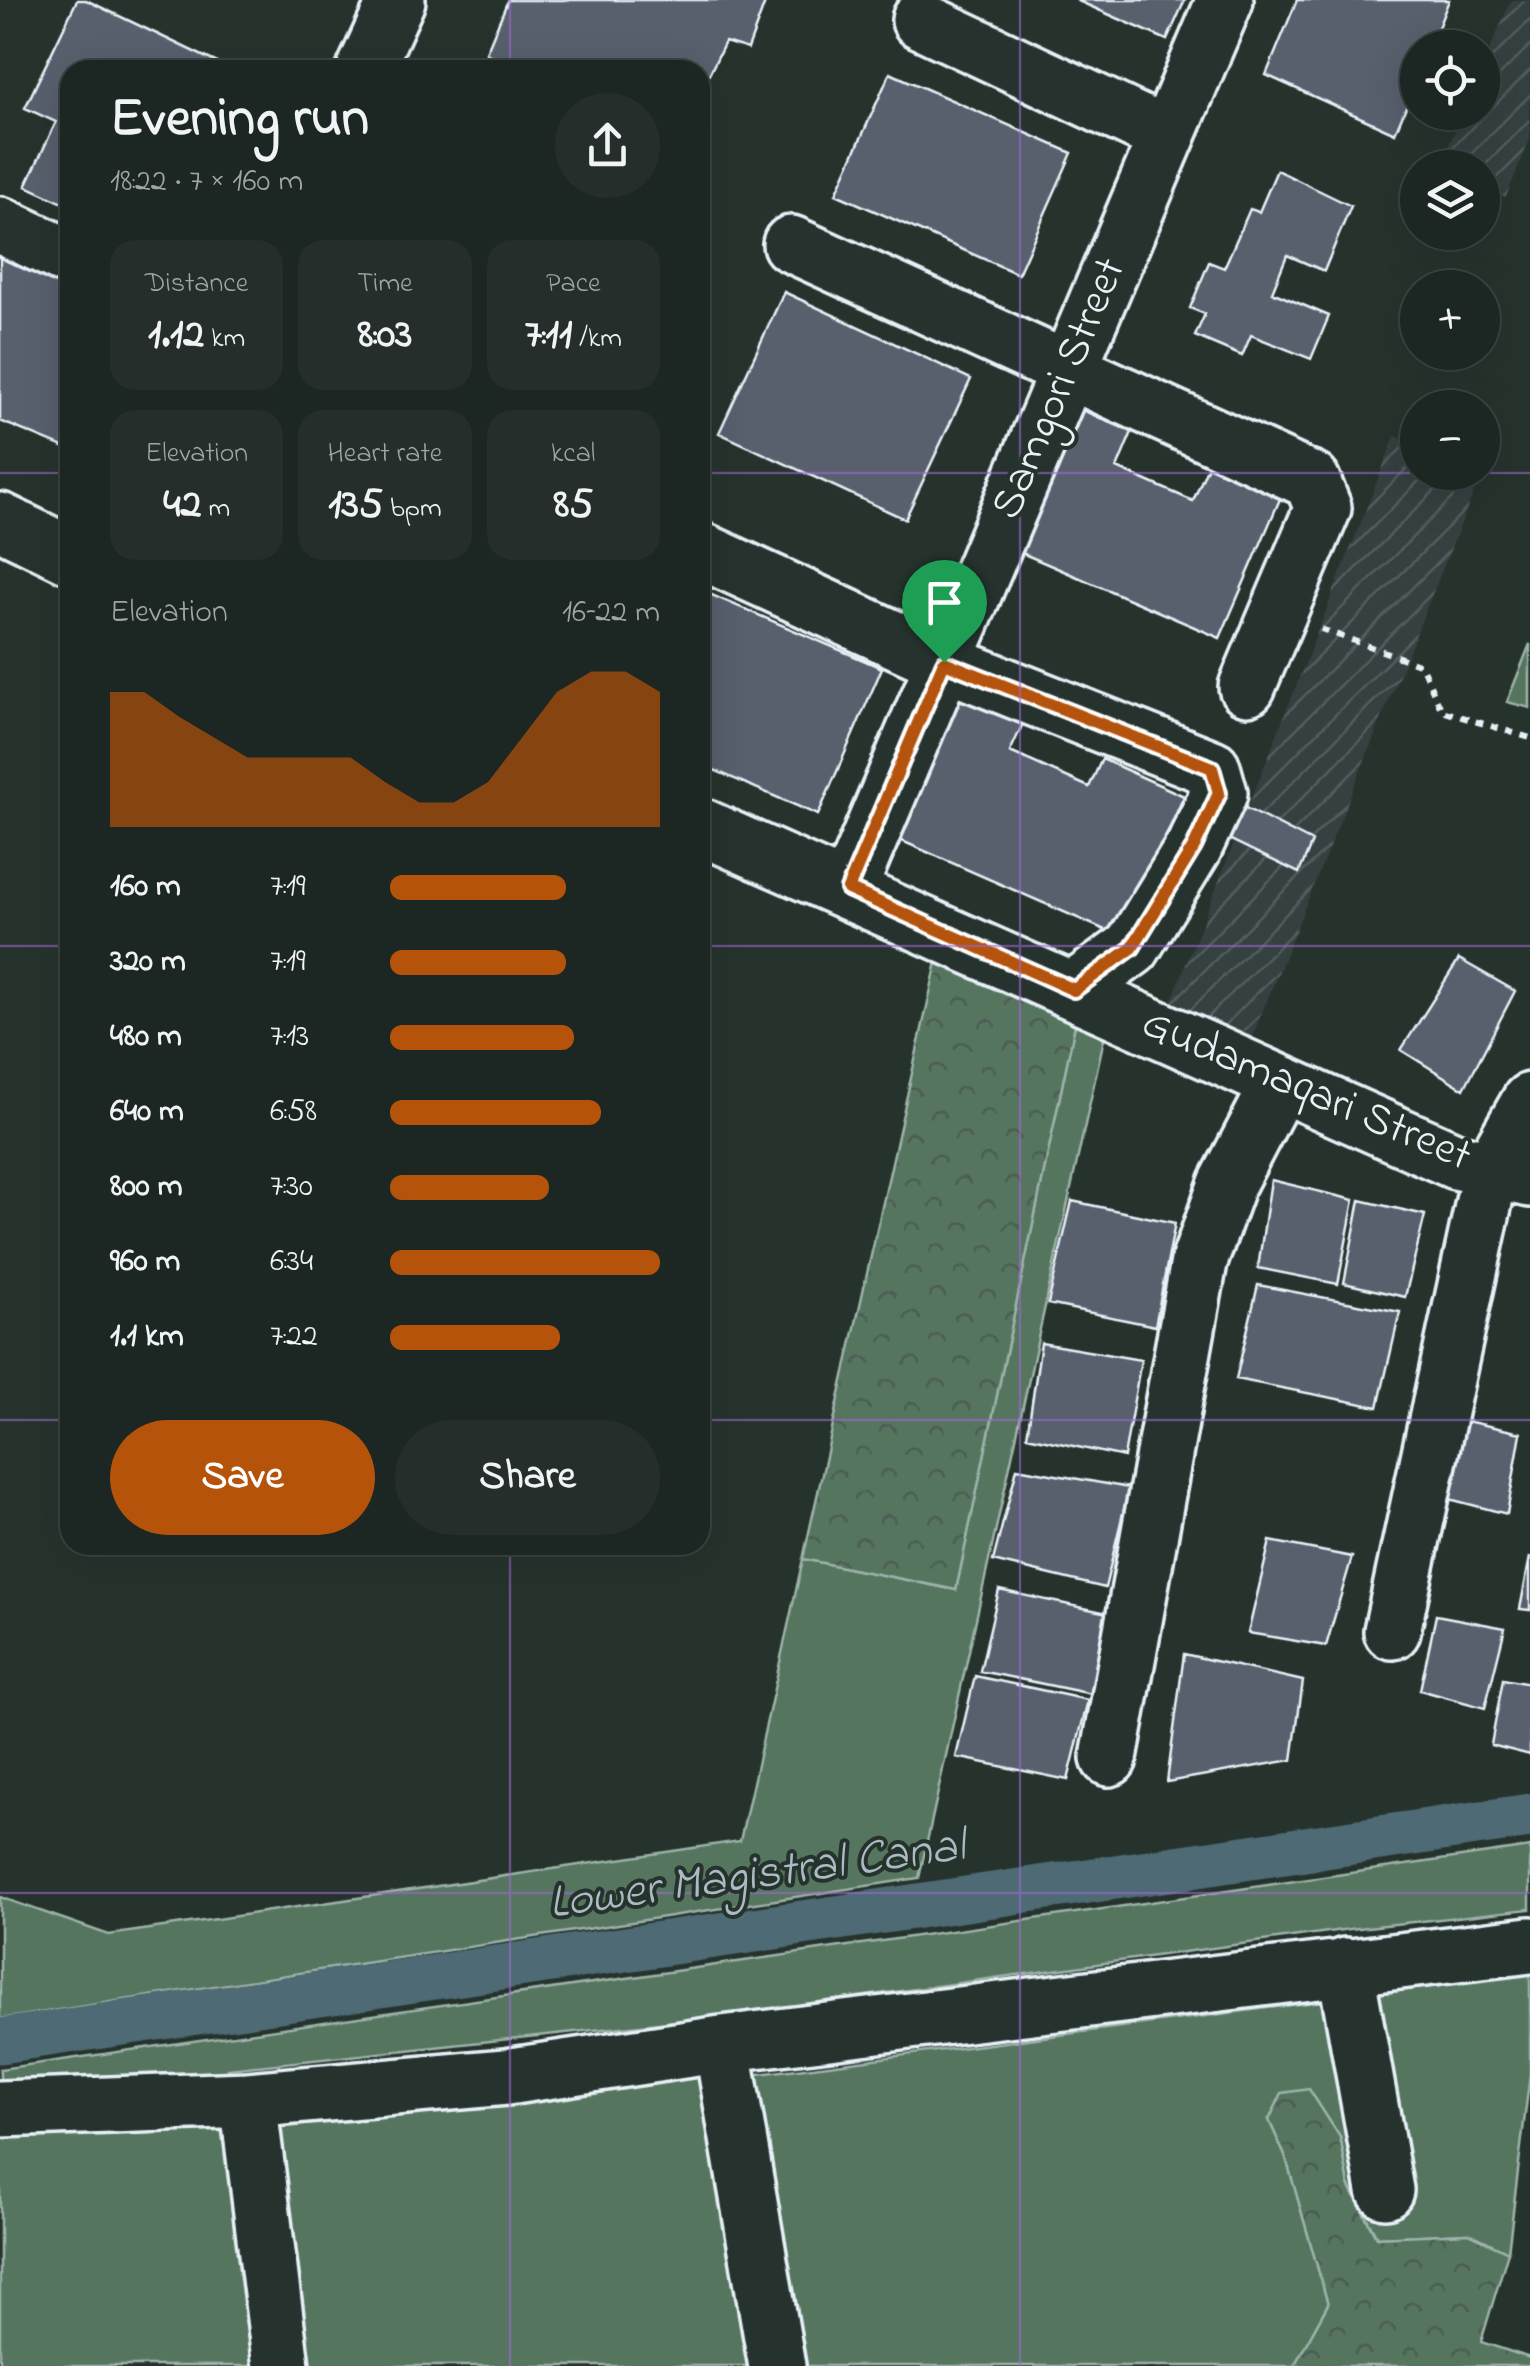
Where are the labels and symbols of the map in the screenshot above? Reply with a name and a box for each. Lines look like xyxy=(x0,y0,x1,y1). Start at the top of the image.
street label: Samgori Street xyxy=(975,248,1146,530)
pin xyxy=(902,560,987,663)
street label: Gudamaqari Street xyxy=(1131,992,1481,1190)
water label: Lower Magistral Canal xyxy=(545,1811,974,1941)

